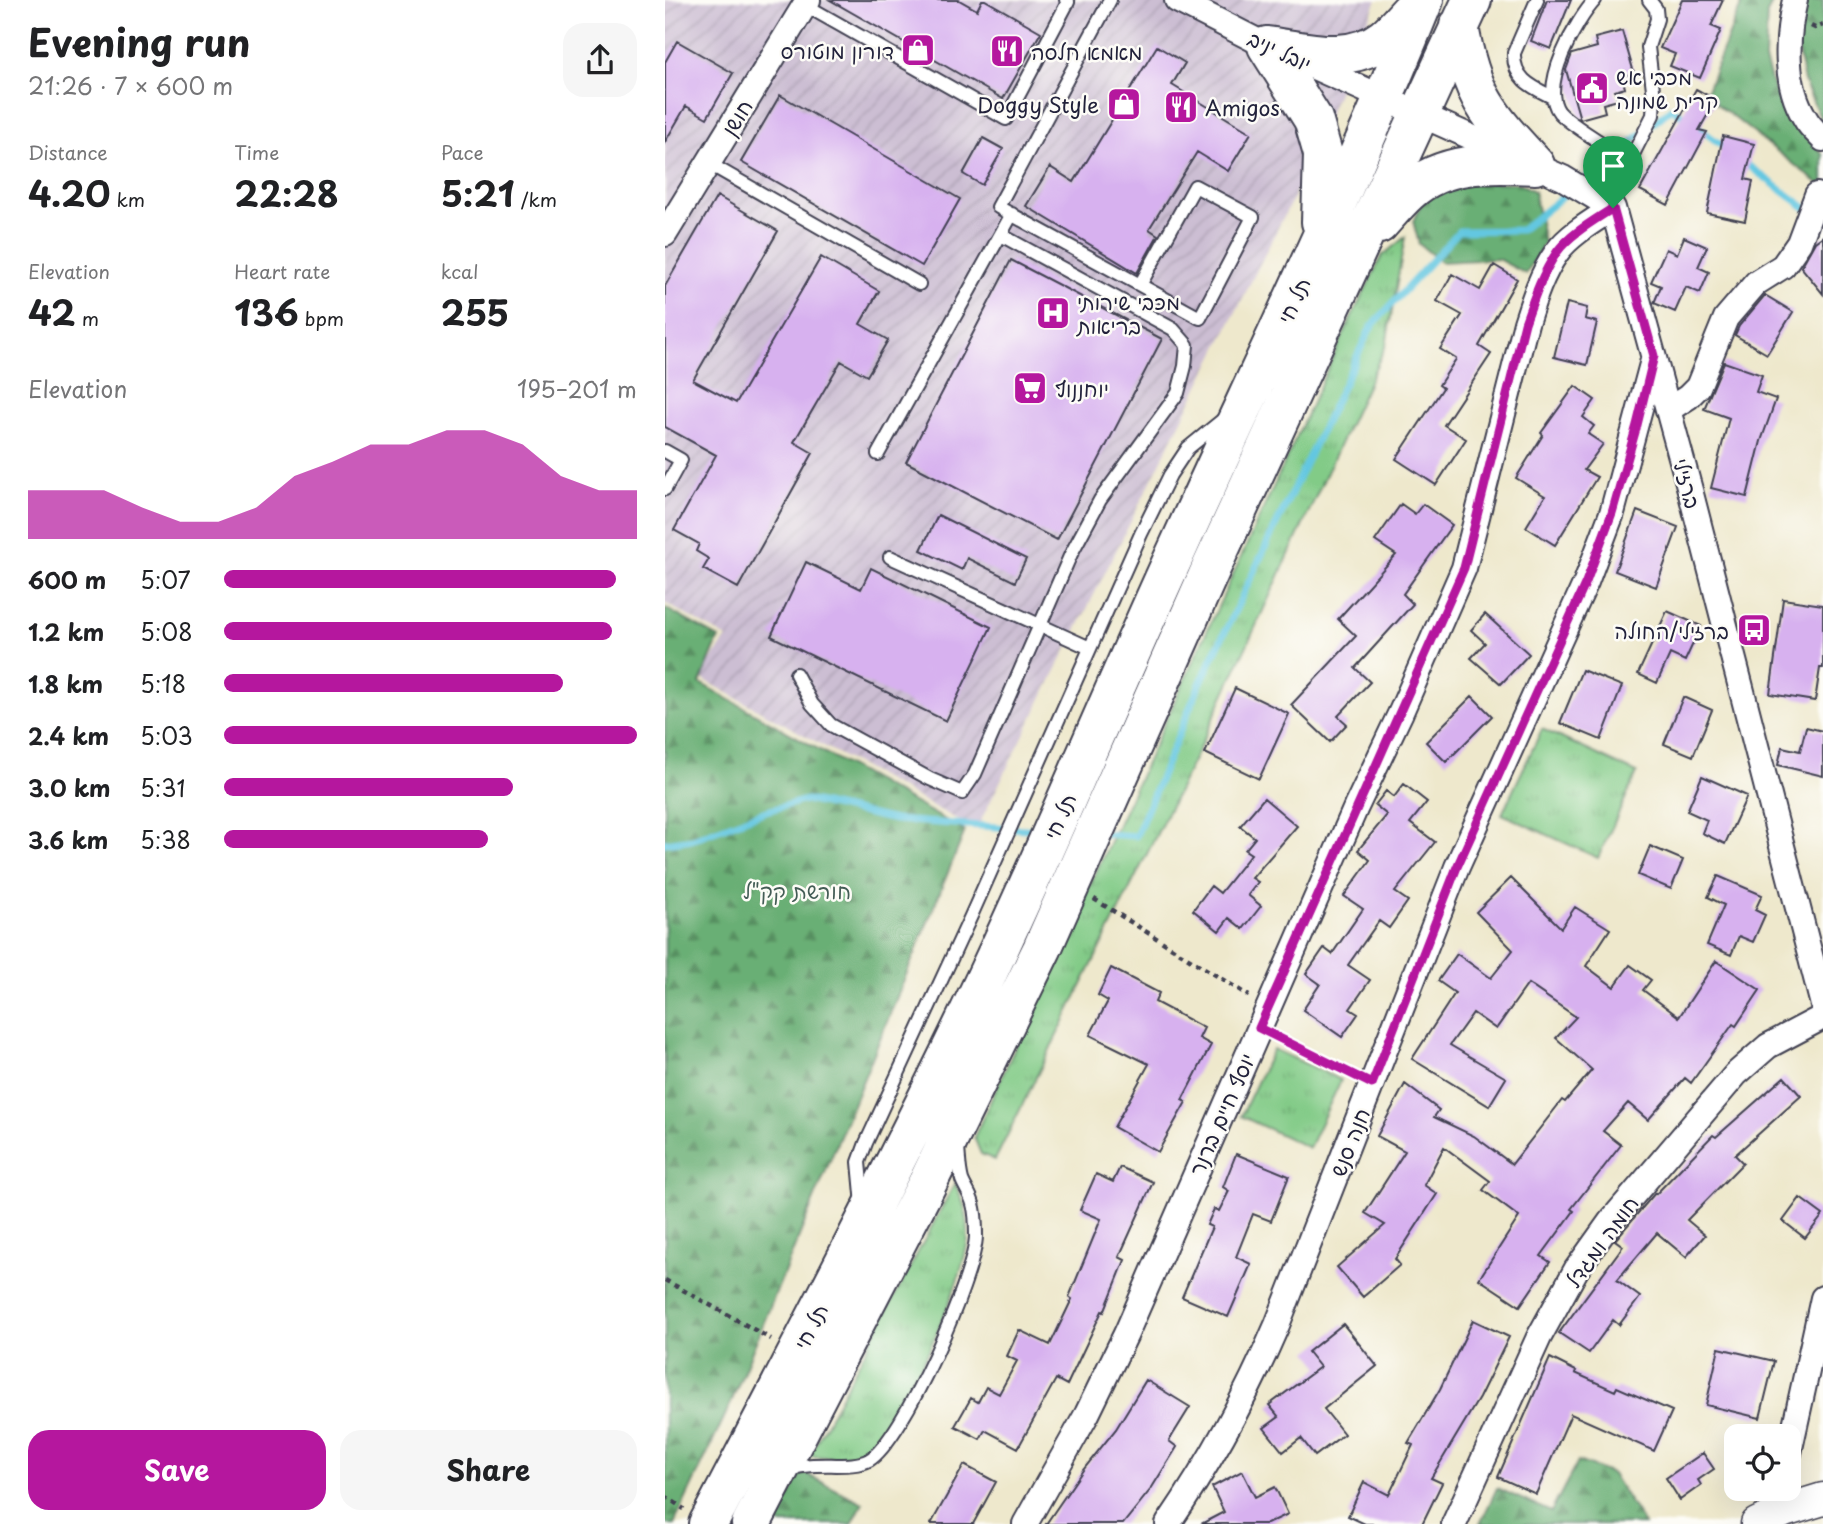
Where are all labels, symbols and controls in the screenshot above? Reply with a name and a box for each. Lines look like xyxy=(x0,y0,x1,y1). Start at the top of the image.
text: Evening run xyxy=(28,13,250,70)
street label: יובל יניב xyxy=(1243,21,1317,79)
button: share xyxy=(563,23,637,97)
shop icon: דורון מוטורס xyxy=(899,31,937,69)
restaurant icon: מאמא חלסה xyxy=(988,32,1026,70)
place label: דורון מוטורס xyxy=(780,34,894,66)
place label: מאמא חלסה xyxy=(1031,35,1143,67)
place label: מכבי אש קרית שמונה xyxy=(1616,60,1718,116)
text: 21:26 · 7 × 600 m xyxy=(28,68,233,103)
public building icon: מכבי אש קרית שמונה xyxy=(1573,69,1611,107)
shop icon: Doggy Style xyxy=(1105,85,1143,123)
place label: Doggy Style xyxy=(977,88,1099,120)
restaurant icon: Amigos xyxy=(1162,88,1200,126)
place label: Amigos xyxy=(1205,91,1280,123)
street label: חושן xyxy=(712,92,760,142)
pin xyxy=(1583,136,1643,208)
text: Distance xyxy=(28,138,108,166)
text: Time xyxy=(234,138,279,166)
text: Pace xyxy=(441,138,484,166)
icon: arrive xyxy=(1594,147,1632,185)
text: 4.20 xyxy=(28,166,110,219)
text: 22:28 xyxy=(234,166,339,219)
text: 5:21 xyxy=(441,166,515,219)
text: km xyxy=(110,185,145,213)
text: /km xyxy=(515,185,557,213)
text: Elevation xyxy=(28,257,110,285)
text: Heart rate xyxy=(234,257,330,285)
text: kcal xyxy=(441,257,479,285)
street label: תל חי xyxy=(1268,271,1318,329)
text: 42 xyxy=(28,285,76,338)
text: 136 xyxy=(234,285,299,338)
text: 255 xyxy=(441,285,509,338)
place label: מכבי שירותי בריאות xyxy=(1075,285,1180,341)
hospital icon: מכבי שירותי בריאות xyxy=(1034,294,1072,332)
text: m xyxy=(76,304,99,332)
text: bpm xyxy=(299,304,344,332)
supermarket icon: יוחננוף xyxy=(1011,369,1049,407)
text: Elevation xyxy=(28,371,127,406)
text: 195–201 m xyxy=(517,371,637,406)
place label: יוחננוף xyxy=(1055,372,1109,404)
street label: ברזילי xyxy=(1666,454,1710,512)
text: 600 m xyxy=(28,562,106,597)
text: 5:07 xyxy=(140,562,191,597)
bus stop icon: ברזילי/החולה xyxy=(1735,611,1773,649)
text: 1.2 km xyxy=(28,614,104,649)
text: 5:08 xyxy=(140,614,193,649)
place label: ברזילי/החולה xyxy=(1614,614,1729,646)
text: 1.8 km xyxy=(28,666,103,701)
text: 5:18 xyxy=(140,666,186,701)
text: 2.4 km xyxy=(28,718,109,753)
text: 5:03 xyxy=(140,718,193,753)
text: 3.0 km xyxy=(28,770,110,805)
text: 5:31 xyxy=(140,770,185,805)
street label: תל חי xyxy=(1035,788,1083,844)
text: 3.6 km xyxy=(28,822,108,857)
text: 5:38 xyxy=(140,822,191,857)
park label: חורשת קק"ל xyxy=(743,874,851,906)
street label: יוסף חיים ברנר xyxy=(1180,1048,1262,1180)
street label: חנה סנש xyxy=(1321,1103,1377,1181)
street label: חומה ומגדל xyxy=(1557,1188,1645,1294)
street label: תל חי xyxy=(785,1297,835,1355)
map controls xyxy=(1724,1424,1801,1501)
button: locate xyxy=(1724,1424,1801,1501)
button: Save xyxy=(28,1430,326,1510)
button: Share xyxy=(340,1430,637,1510)

